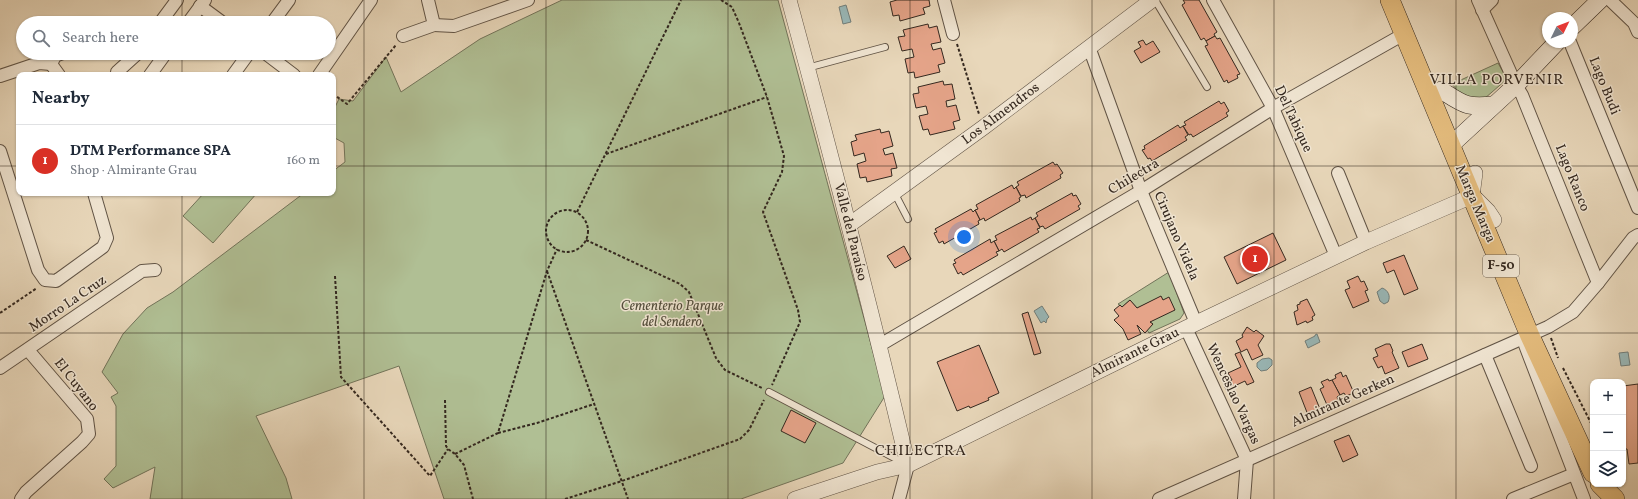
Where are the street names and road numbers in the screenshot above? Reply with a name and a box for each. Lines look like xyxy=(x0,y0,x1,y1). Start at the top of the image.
street label: Lago Budi xyxy=(1584,54,1624,118)
street label: Los Almendros xyxy=(958,79,1044,149)
street label: Del Tabique xyxy=(1269,82,1317,156)
street label: Lago Ranco xyxy=(1550,142,1594,214)
street label: Chilectra xyxy=(1105,154,1163,200)
street label: Marga Marga xyxy=(1450,162,1500,246)
street label: Valle del Paraíso xyxy=(829,181,871,283)
street label: Cirujano Videla xyxy=(1149,189,1203,283)
road number: F-50 xyxy=(1483,255,1519,277)
street label: Morro La Cruz xyxy=(25,271,111,337)
street label: Almirante Grau xyxy=(1087,323,1183,383)
street label: Wenceslao Vargas xyxy=(1201,341,1265,447)
street label: El Cuyano xyxy=(49,355,103,415)
street label: Almirante Gerken xyxy=(1288,370,1398,432)

